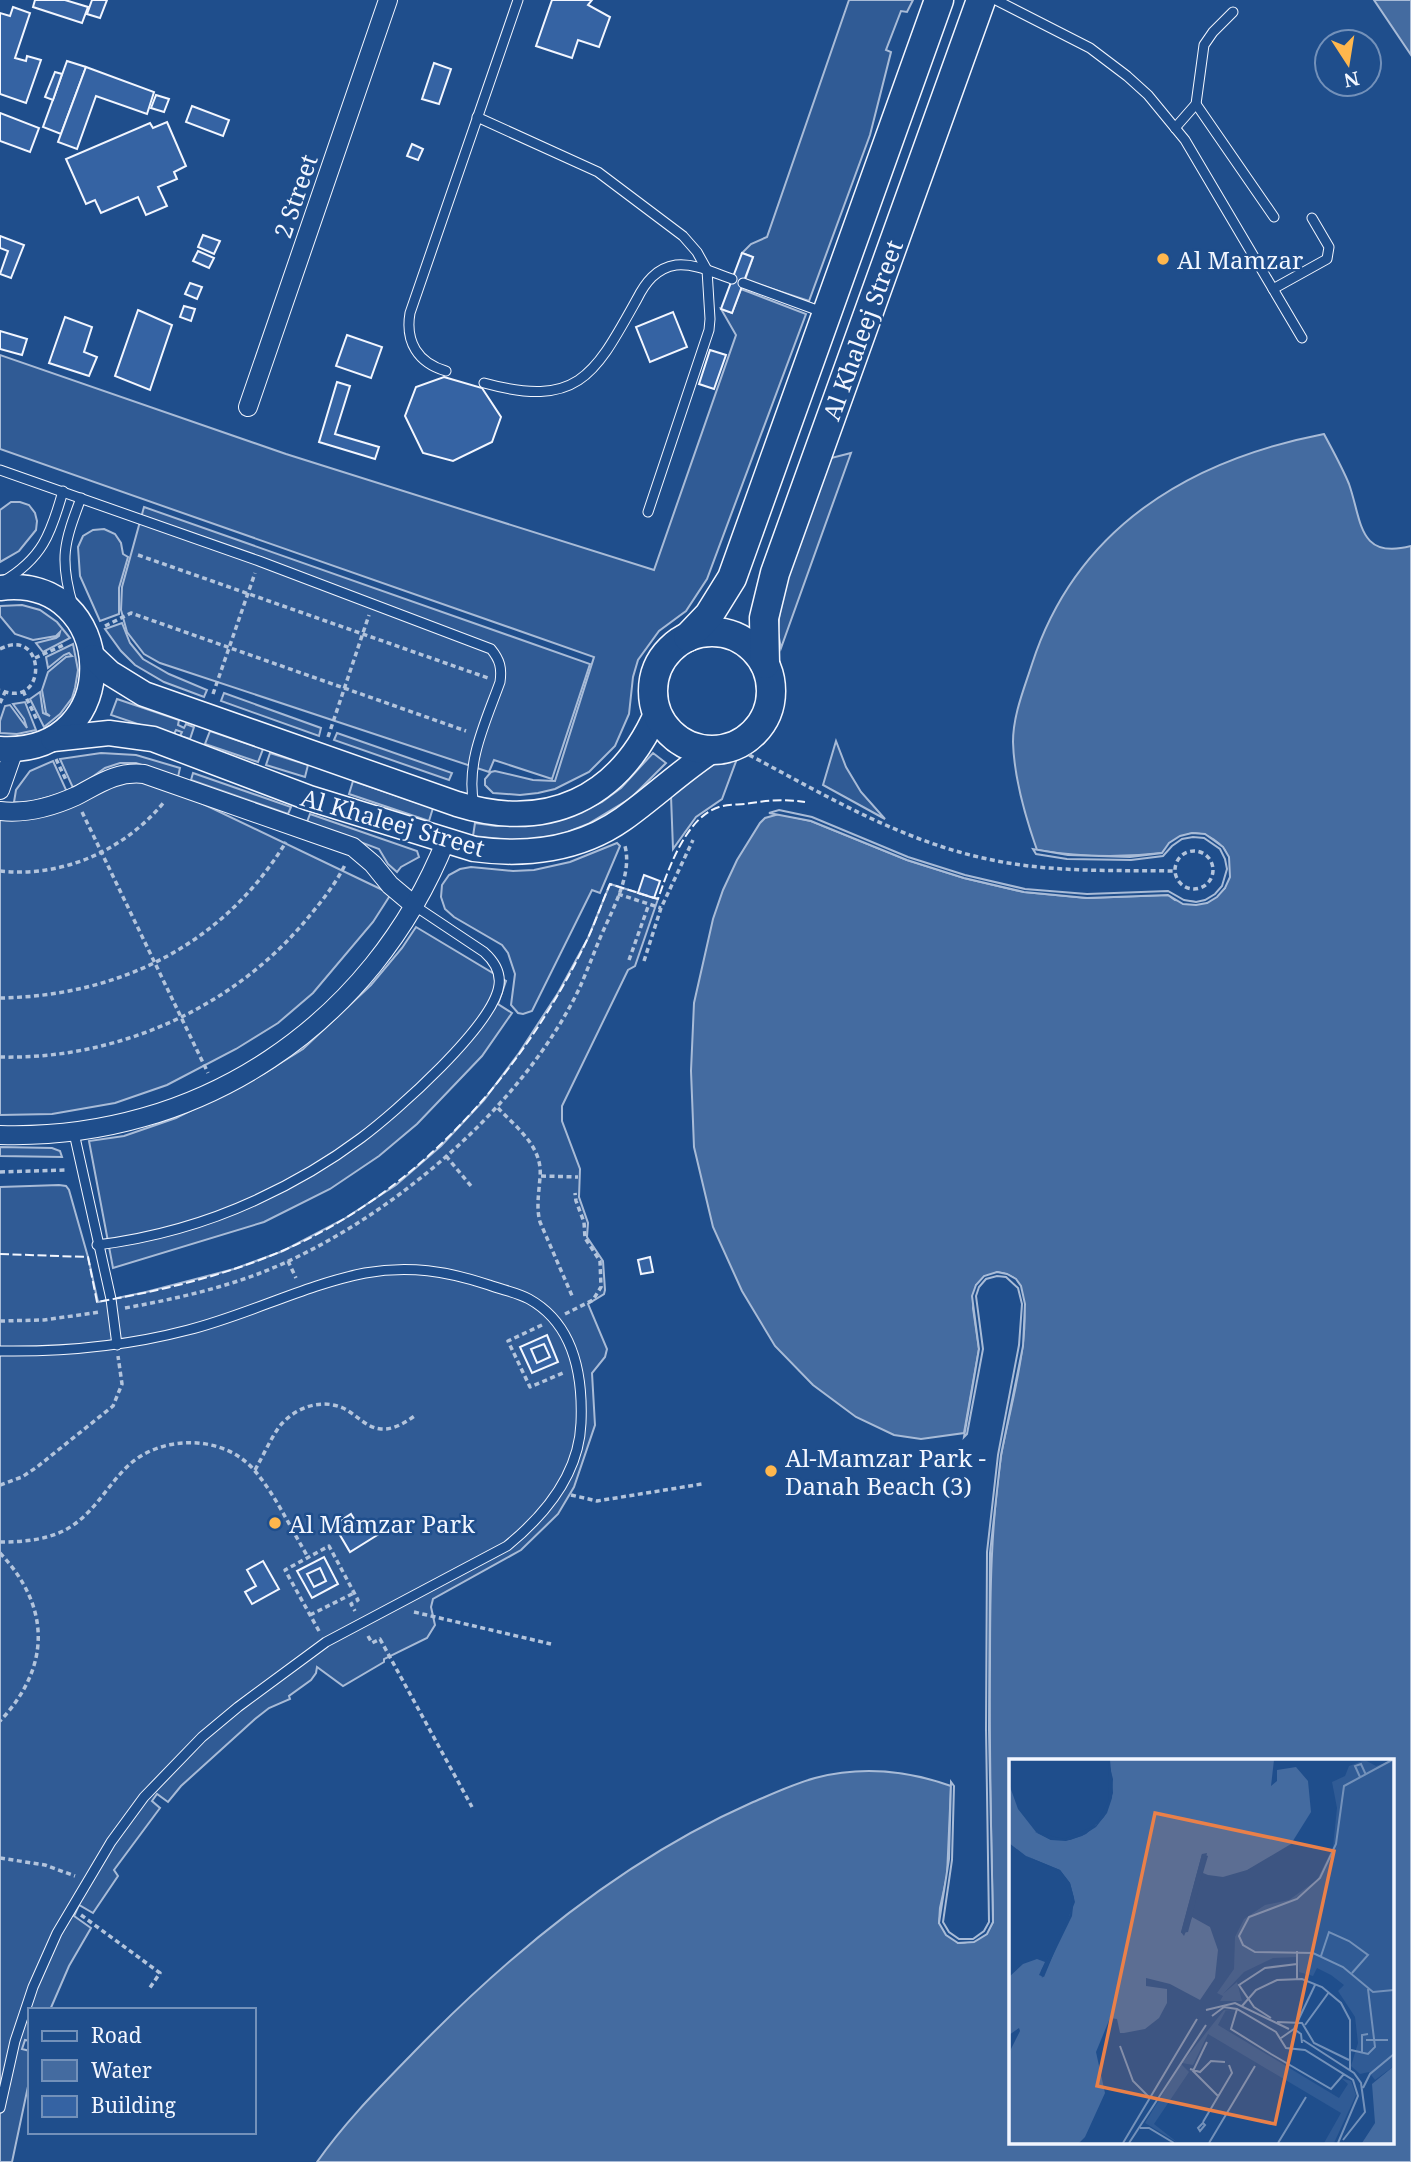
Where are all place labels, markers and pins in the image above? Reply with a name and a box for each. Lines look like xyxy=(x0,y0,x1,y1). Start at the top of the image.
place label: Al Mamzar xyxy=(1177,243,1303,276)
marker: Al Mamzar xyxy=(1155,251,1171,267)
place label: Al-Mamzar Park - Danah Beach (3) xyxy=(785,1441,986,1502)
marker: Al-Mamzar Park - Danah Beach (3) xyxy=(763,1463,779,1479)
place label: Al Mamzar Park xyxy=(289,1507,476,1540)
marker: Al Mamzar Park xyxy=(267,1515,283,1531)

